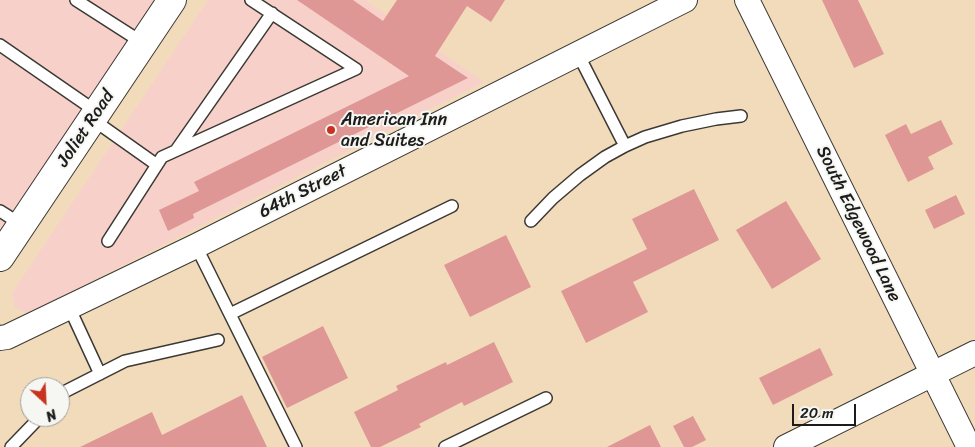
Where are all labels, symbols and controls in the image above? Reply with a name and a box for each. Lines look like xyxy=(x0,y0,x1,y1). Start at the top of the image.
street label: Joliet Road xyxy=(53,87,119,171)
place label: American Inn and Suites xyxy=(341,109,447,152)
marker: American Inn and Suites xyxy=(325,124,337,136)
street label: South Edgewood Lane xyxy=(811,142,905,306)
street label: 64th Street xyxy=(255,161,351,223)
north arrow xyxy=(20,377,70,427)
scale bar xyxy=(795,394,859,426)
text: 20 m xyxy=(800,400,834,426)
text: N xyxy=(41,402,61,429)

